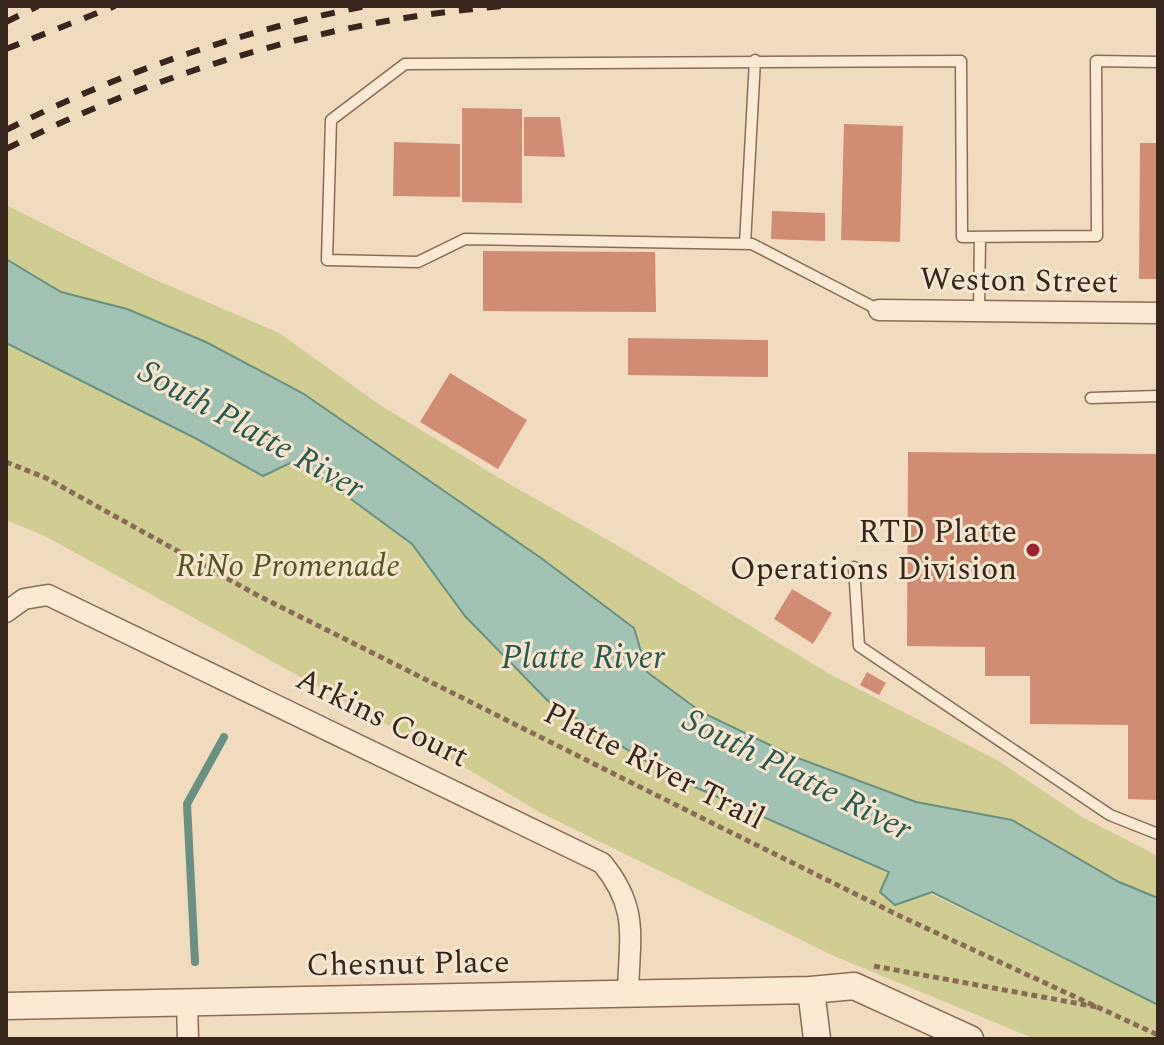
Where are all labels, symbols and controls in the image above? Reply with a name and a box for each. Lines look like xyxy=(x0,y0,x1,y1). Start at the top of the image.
street label: Weston Street xyxy=(919,255,1119,307)
water label: South Platte River xyxy=(128,346,374,514)
place label: RTD Platte Operations Division xyxy=(730,508,1017,594)
marker: RTD Platte Operations Division xyxy=(1024,541,1042,559)
park label: RiNo Promenade xyxy=(176,542,400,591)
water label: Platte River xyxy=(501,632,665,684)
street label: Arkins Court xyxy=(287,655,477,781)
street label: Platte River Trail xyxy=(535,689,773,843)
water label: South Platte River xyxy=(673,695,921,855)
street label: Chesnut Place xyxy=(306,938,510,990)

